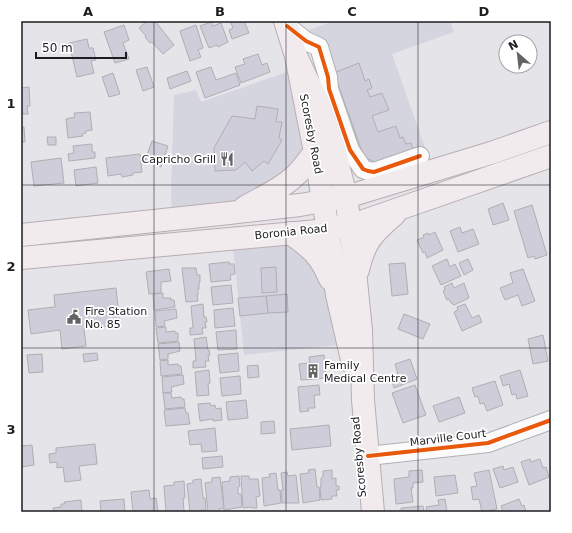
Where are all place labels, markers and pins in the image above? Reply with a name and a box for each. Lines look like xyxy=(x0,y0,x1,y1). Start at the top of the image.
restaurant icon: Capricho Grill xyxy=(219,151,235,167)
place label: Capricho Grill xyxy=(142,153,216,166)
place label: Fire Station No. 85 xyxy=(85,305,147,331)
public building icon: Fire Station No. 85 xyxy=(66,309,82,325)
place label: Family Medical Centre xyxy=(324,359,407,385)
building icon: Family Medical Centre xyxy=(305,363,321,379)

